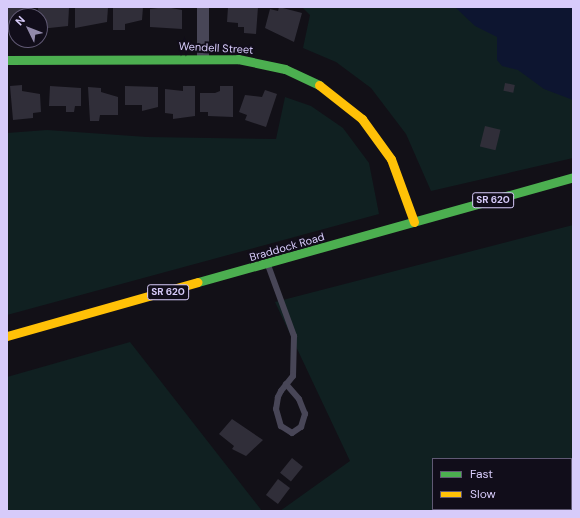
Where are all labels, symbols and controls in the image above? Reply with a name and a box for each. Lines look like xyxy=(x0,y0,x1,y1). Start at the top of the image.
north arrow xyxy=(8,8,48,48)
text: N xyxy=(12,13,28,28)
street label: Wendell Street xyxy=(178,39,254,57)
road number: SR 620 xyxy=(472,192,514,208)
street label: Braddock Road xyxy=(248,230,326,264)
road number: SR 620 xyxy=(147,284,189,300)
legend xyxy=(432,458,572,510)
text: Fast xyxy=(470,466,493,482)
text: Slow xyxy=(470,486,496,502)

